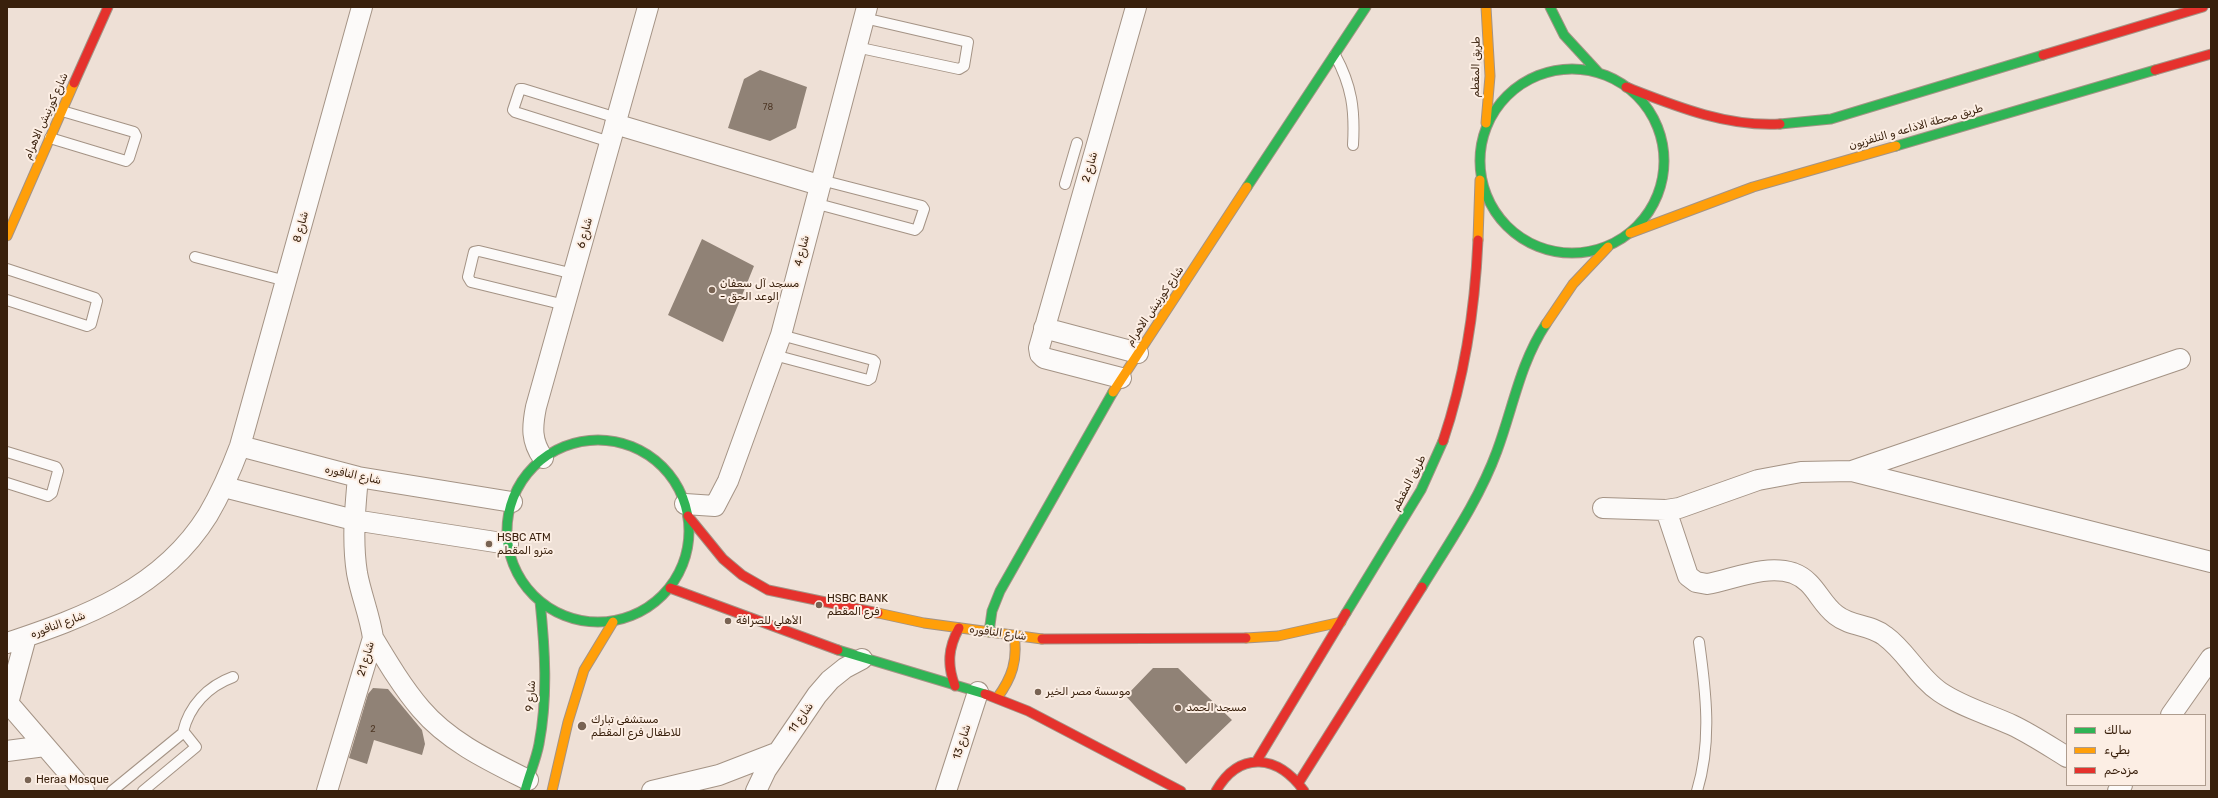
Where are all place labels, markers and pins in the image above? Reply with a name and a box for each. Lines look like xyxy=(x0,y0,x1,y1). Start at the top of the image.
place label: مسجد آل سعفان - الوعد الحق xyxy=(720,277,799,303)
marker: مسجد آل سعفان - الوعد الحق xyxy=(707,285,717,295)
place label: HSBC ATM مترو المقطم xyxy=(497,531,553,557)
marker: HSBC ATM مترو المقطم xyxy=(484,539,494,549)
place label: HSBC BANK فرع المقطم xyxy=(827,592,888,618)
marker: HSBC BANK فرع المقطم xyxy=(814,600,824,610)
place label: الأهلي للصرافة xyxy=(736,614,802,628)
marker: الأهلي للصرافة xyxy=(723,616,733,626)
place label: موسسة مصر الخير xyxy=(1046,685,1130,699)
marker: موسسة مصر الخير xyxy=(1033,687,1043,697)
place label: مسجد الحمد xyxy=(1186,701,1247,715)
marker: مسجد الحمد xyxy=(1173,703,1183,713)
place label: مستشفى تبارك للاطفال فرع المقطم xyxy=(591,713,681,739)
marker: مستشفى تبارك للاطفال فرع المقطم xyxy=(576,720,588,732)
place label: Heraa Mosque xyxy=(36,773,109,787)
marker: Heraa Mosque xyxy=(23,775,33,785)

